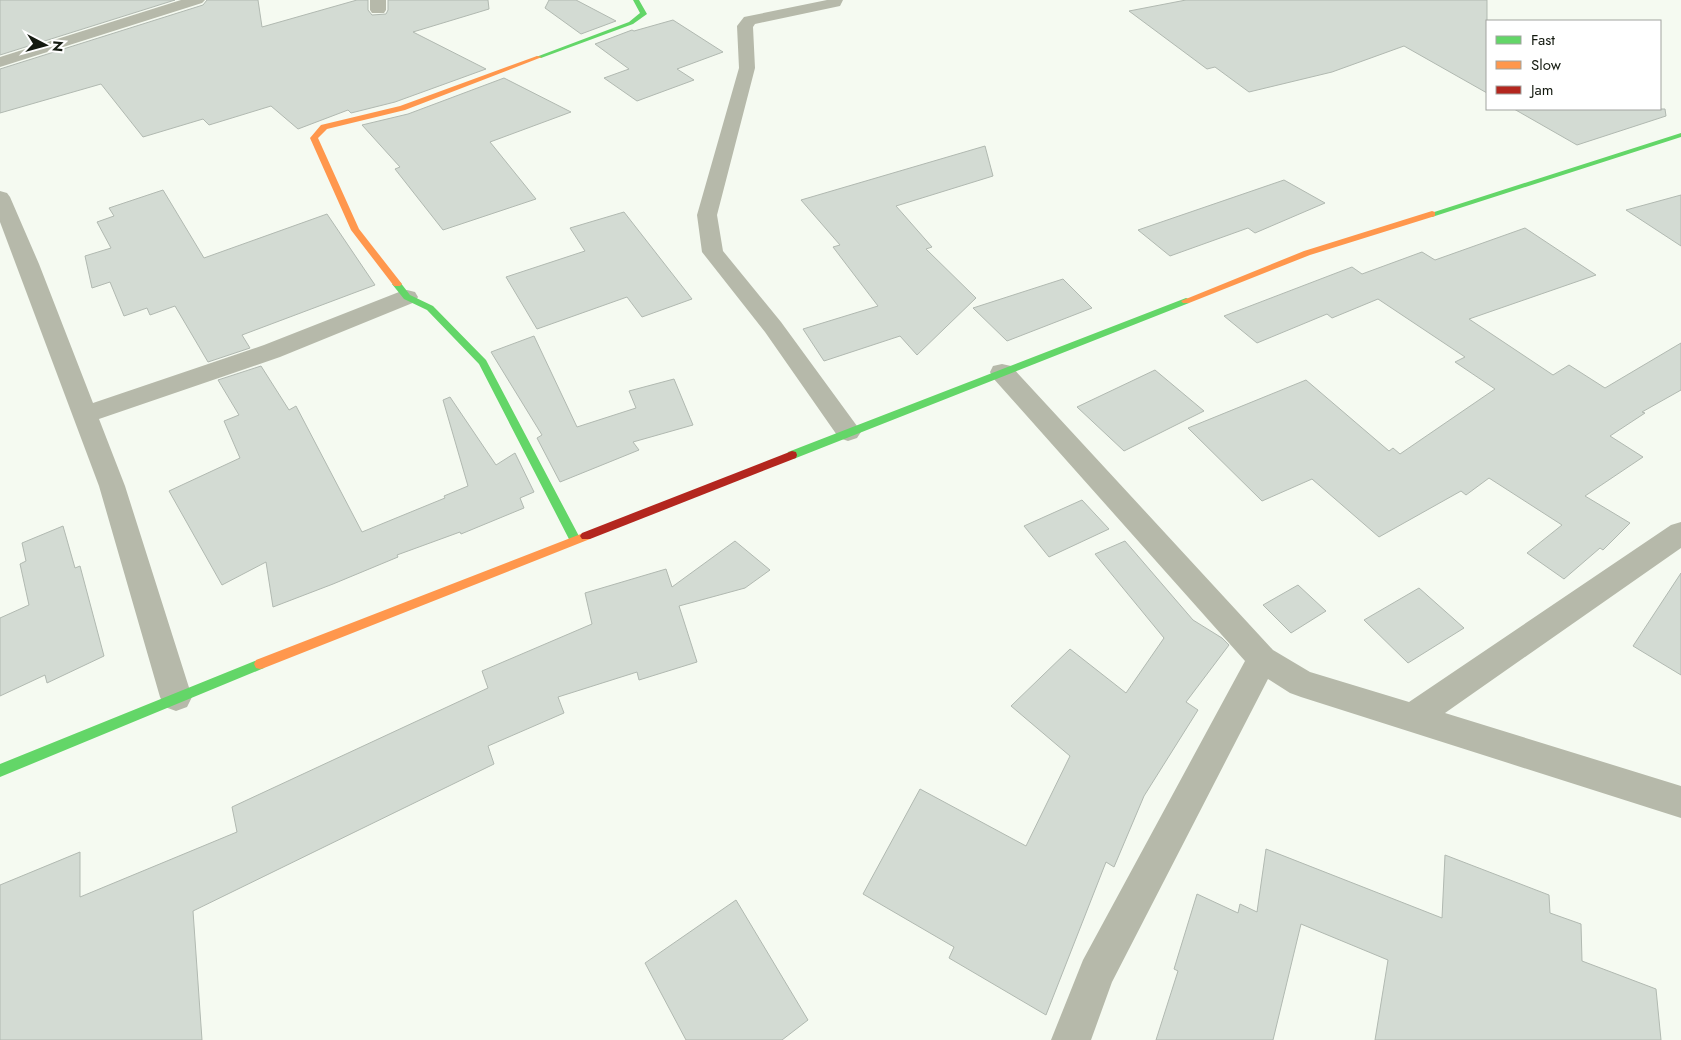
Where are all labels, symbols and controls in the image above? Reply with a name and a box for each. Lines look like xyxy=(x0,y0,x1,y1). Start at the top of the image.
north arrow xyxy=(20,20,70,70)
legend xyxy=(1486,20,1661,110)
text: Fast xyxy=(1531,29,1555,51)
text: N xyxy=(47,40,68,53)
text: Slow xyxy=(1531,54,1562,76)
text: Jam xyxy=(1529,79,1554,101)

